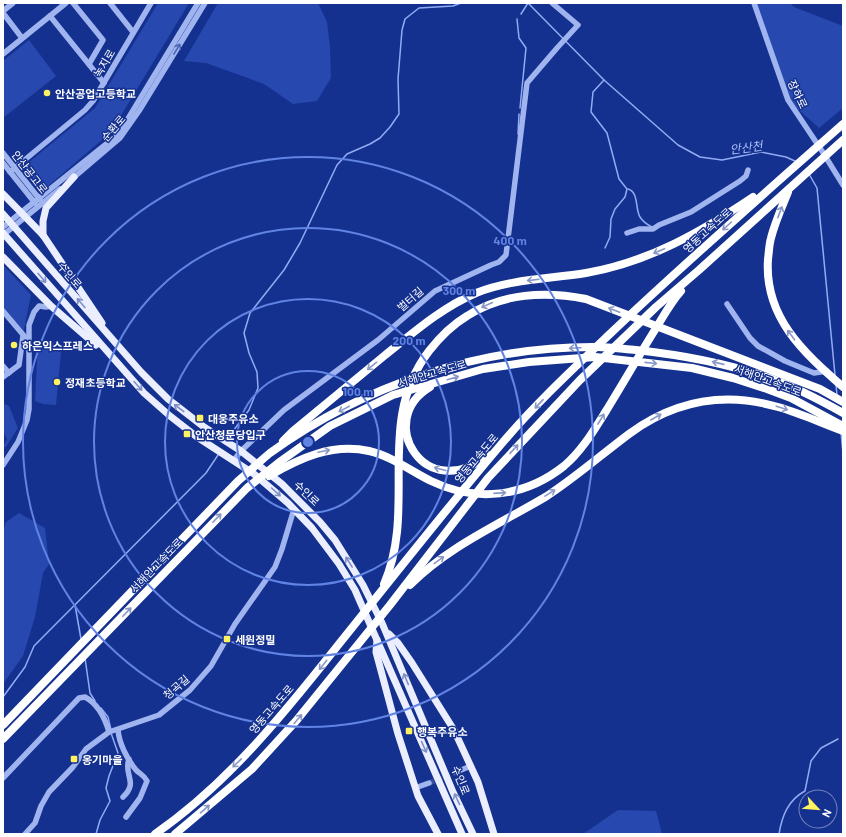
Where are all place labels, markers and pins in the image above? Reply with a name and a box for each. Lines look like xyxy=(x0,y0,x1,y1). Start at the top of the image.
place label: 안산공업고등학교 xyxy=(55,87,136,100)
marker: 안산공업고등학교 xyxy=(42,88,52,98)
place label: 하은익스프레스 xyxy=(22,339,93,352)
marker: 하은익스프레스 xyxy=(9,340,19,350)
place label: 정재초등학교 xyxy=(65,376,126,389)
marker: 정재초등학교 xyxy=(52,377,62,387)
place label: 대웅주유소 xyxy=(208,412,259,425)
marker: 대웅주유소 xyxy=(195,413,205,423)
place label: 안산청문당입구 xyxy=(195,428,266,441)
marker: 안산청문당입구 xyxy=(182,429,192,439)
centre of rings xyxy=(301,435,315,449)
place label: 세원정밀 xyxy=(235,633,275,646)
marker: 세원정밀 xyxy=(222,634,232,644)
place label: 행복주유소 xyxy=(417,725,468,738)
marker: 행복주유소 xyxy=(404,726,414,736)
place label: 옹기마을 xyxy=(82,753,122,766)
marker: 옹기마을 xyxy=(69,754,79,764)

